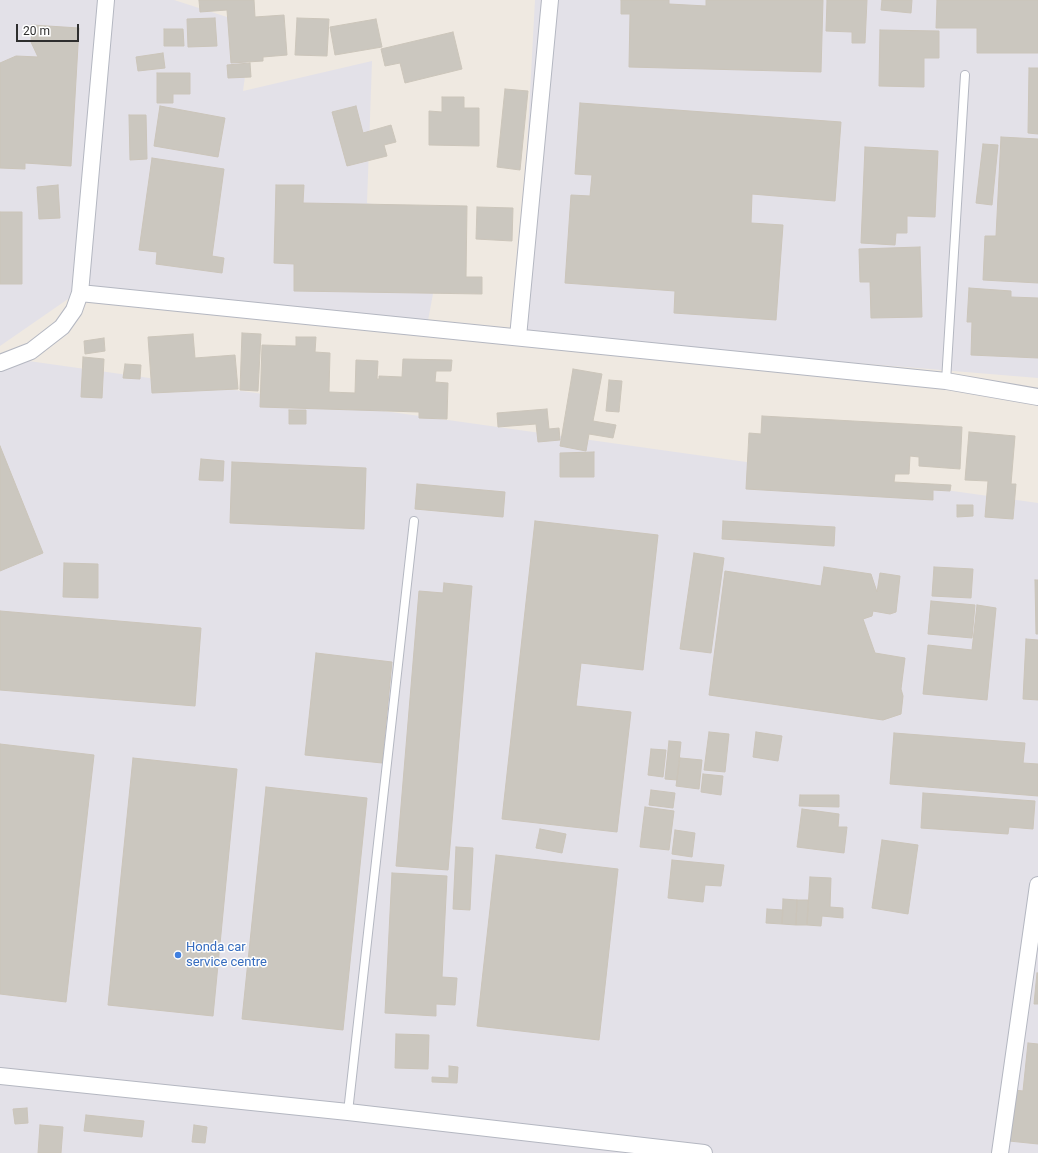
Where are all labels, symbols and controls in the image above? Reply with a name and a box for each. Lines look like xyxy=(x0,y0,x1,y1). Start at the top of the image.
scale bar xyxy=(18,16,81,42)
text: 20 m xyxy=(23,24,50,38)
place label: Honda car service centre xyxy=(186,940,267,971)
marker: Honda car service centre xyxy=(173,950,183,960)

